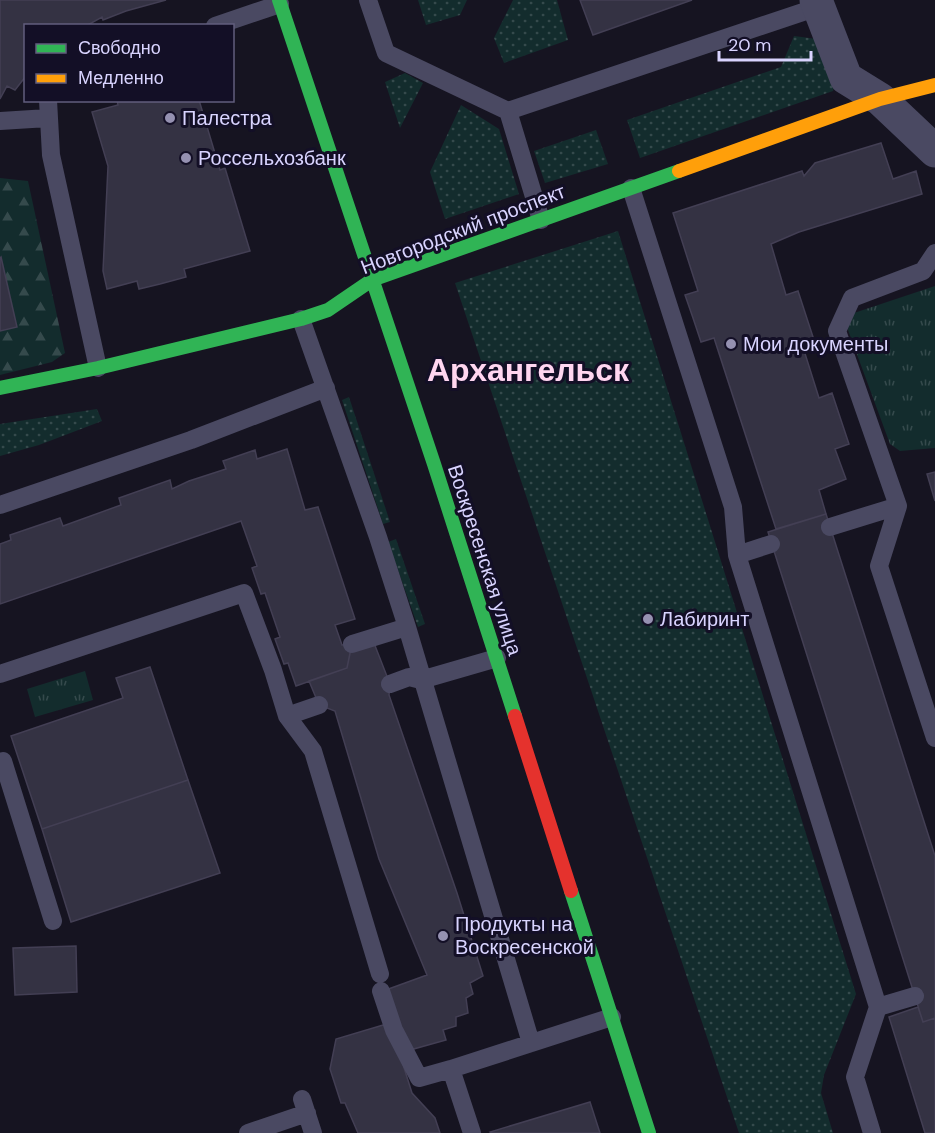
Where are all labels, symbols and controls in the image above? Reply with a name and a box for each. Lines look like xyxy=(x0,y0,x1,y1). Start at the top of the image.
legend xyxy=(24,24,234,102)
scale bar xyxy=(719,24,810,62)
text: 20 m xyxy=(728,33,771,57)
text: Свободно xyxy=(78,36,161,60)
text: Медленно xyxy=(78,66,164,90)
place label: Палестра xyxy=(182,105,273,131)
marker: Палестра xyxy=(163,111,177,125)
place label: Россельхозбанк xyxy=(198,145,346,171)
marker: Россельхозбанк xyxy=(179,151,193,165)
street label: Новгородский проспект xyxy=(357,178,569,280)
place label: Мои документы xyxy=(743,331,889,357)
marker: Мои документы xyxy=(724,337,738,351)
district label: Архангельск xyxy=(427,349,630,391)
street label: Воскресенская улица xyxy=(442,461,528,660)
place label: Лабиринт xyxy=(660,606,749,632)
marker: Лабиринт xyxy=(641,612,655,626)
place label: Продукты на Воскресенской xyxy=(455,911,594,960)
marker: Продукты на Воскресенской xyxy=(436,929,450,943)

